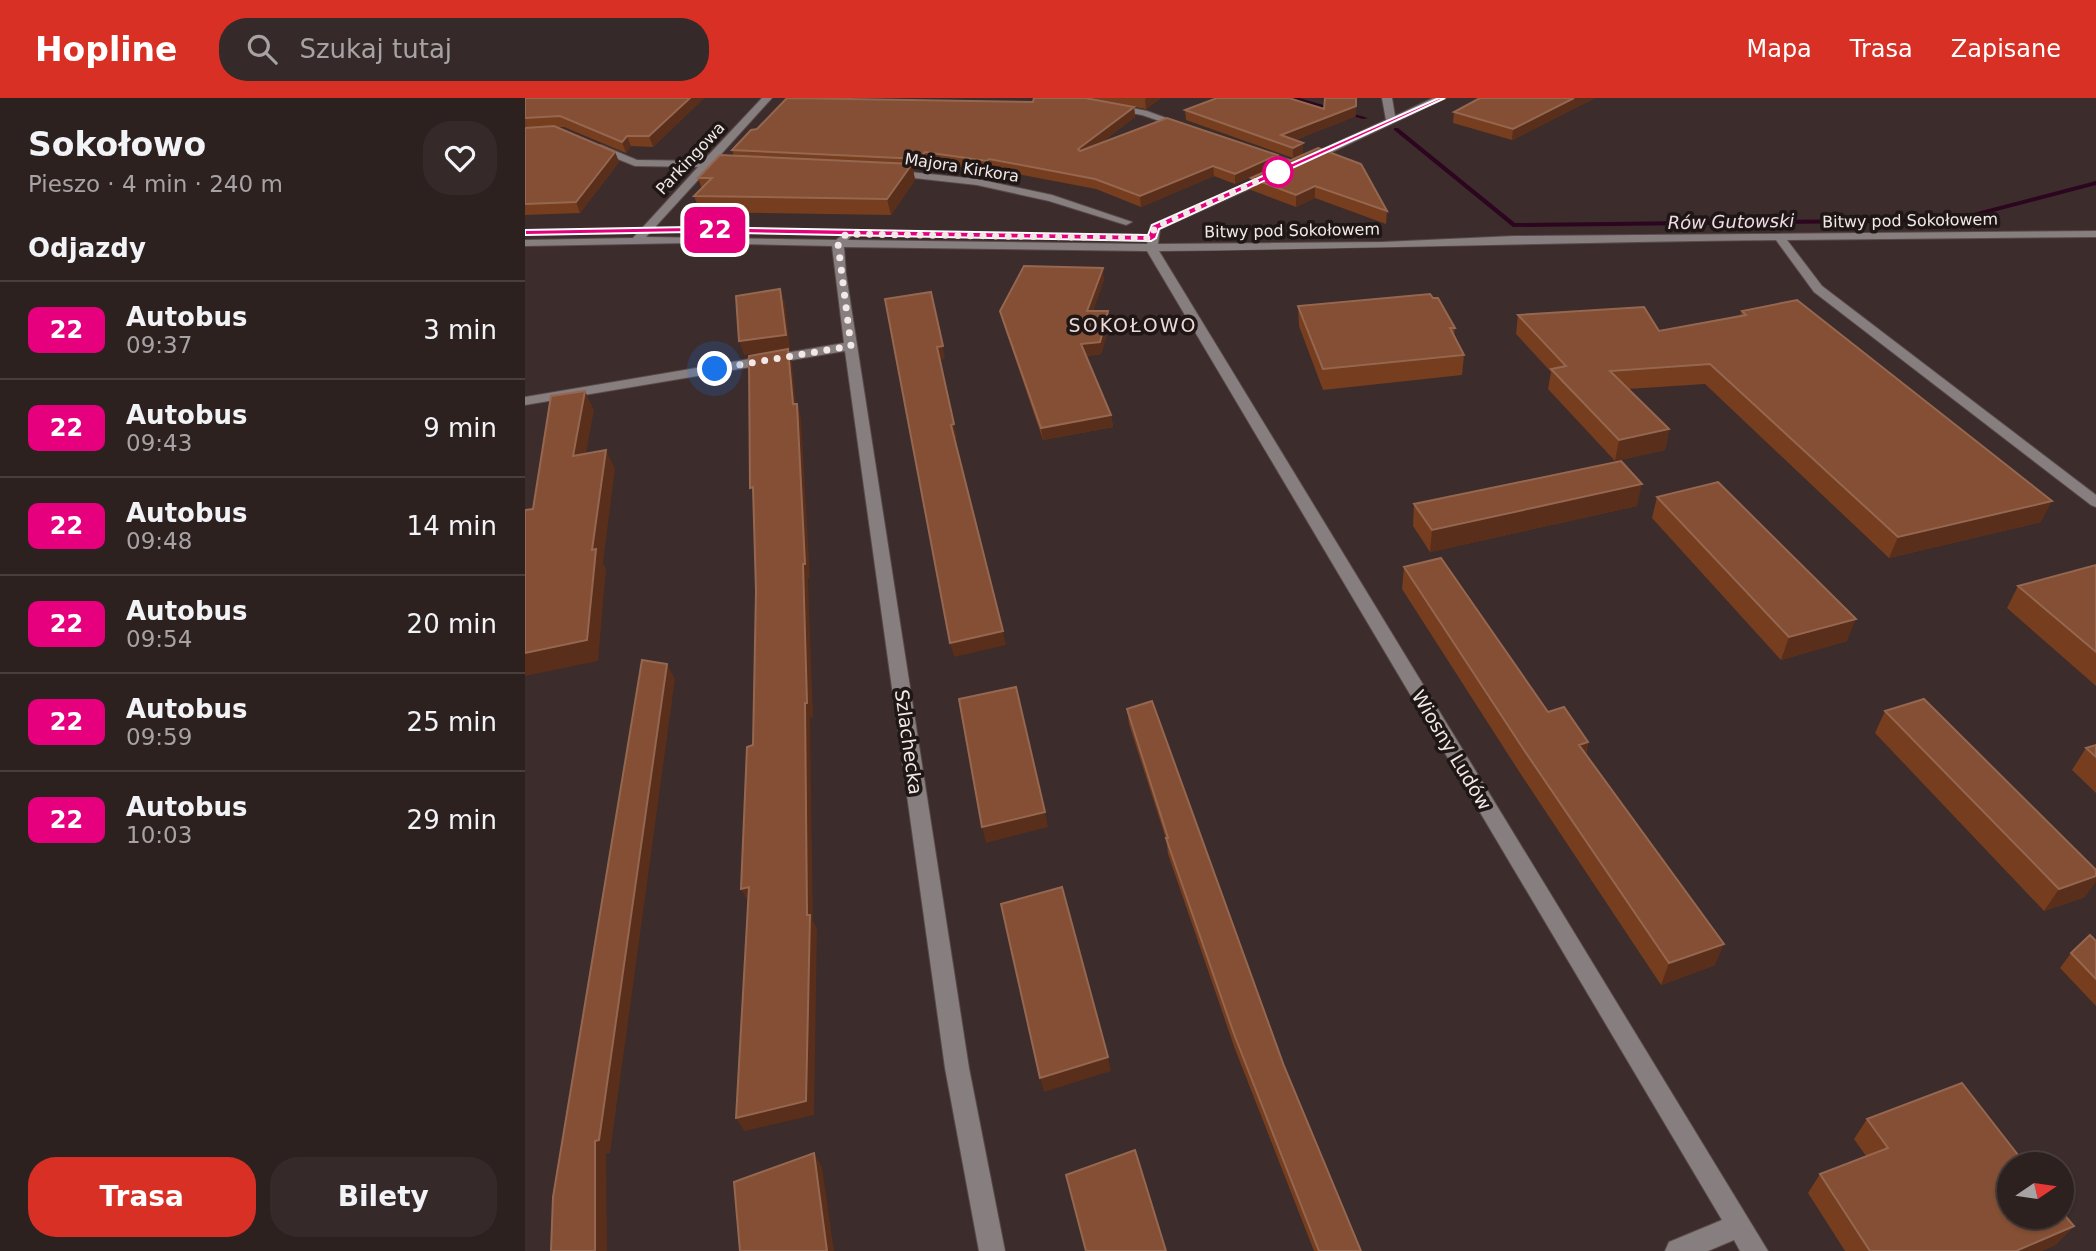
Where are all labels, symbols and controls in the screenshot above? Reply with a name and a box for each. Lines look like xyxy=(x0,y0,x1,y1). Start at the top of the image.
search box xyxy=(219,18,709,81)
text: Hopline xyxy=(35,30,177,69)
icon: search xyxy=(243,30,281,68)
text: Szukaj tutaj xyxy=(299,34,452,64)
text: Mapa xyxy=(1746,35,1812,63)
text: Trasa xyxy=(1850,35,1913,63)
text: Zapisane xyxy=(1951,35,2061,63)
street label: Parkingowa xyxy=(652,118,729,198)
button: heart xyxy=(423,121,497,195)
text: Sokołowo xyxy=(28,125,206,164)
street label: Majora Kirkora xyxy=(903,149,1021,186)
unlabelled marker xyxy=(1263,157,1293,187)
text: Pieszo · 4 min · 240 m xyxy=(28,171,283,197)
line badge: 22 xyxy=(683,207,746,253)
street label: Bitwy pod Sokołowem xyxy=(1822,209,1998,232)
water label: Rów Gutowski xyxy=(1667,210,1795,233)
text: 22 xyxy=(698,216,732,244)
street label: Bitwy pod Sokołowem xyxy=(1204,219,1380,242)
text: Odjazdy xyxy=(28,233,146,263)
text: Autobus xyxy=(126,302,248,332)
district label: SOKOŁOWO xyxy=(1069,314,1197,336)
text: 3 min xyxy=(423,315,497,345)
text: 22 xyxy=(50,316,83,344)
text: 09:37 xyxy=(126,332,192,358)
your location xyxy=(697,351,732,386)
text: Autobus xyxy=(126,400,248,430)
text: 9 min xyxy=(423,413,497,443)
text: 22 xyxy=(50,414,83,442)
text: 09:43 xyxy=(126,430,192,456)
text: Autobus xyxy=(126,498,248,528)
text: 14 min xyxy=(407,511,497,541)
text: 22 xyxy=(50,512,83,540)
text: 09:48 xyxy=(126,528,192,554)
text: Autobus xyxy=(126,596,248,626)
text: 20 min xyxy=(407,609,497,639)
text: 22 xyxy=(50,610,83,638)
text: 09:54 xyxy=(126,626,192,652)
street label: Wiosny Ludów xyxy=(1408,686,1496,814)
street label: Szlachecka xyxy=(891,688,927,796)
text: Autobus xyxy=(126,694,248,724)
text: 25 min xyxy=(407,707,497,737)
text: 22 xyxy=(50,708,83,736)
text: 09:59 xyxy=(126,724,192,750)
text: Autobus xyxy=(126,792,248,822)
text: 29 min xyxy=(407,805,497,835)
text: 22 xyxy=(50,806,83,834)
text: 10:03 xyxy=(126,822,192,848)
north arrow xyxy=(1997,1152,2074,1228)
map controls xyxy=(1997,1152,2074,1229)
button: Trasa xyxy=(28,1157,256,1237)
button: Bilety xyxy=(270,1157,497,1237)

